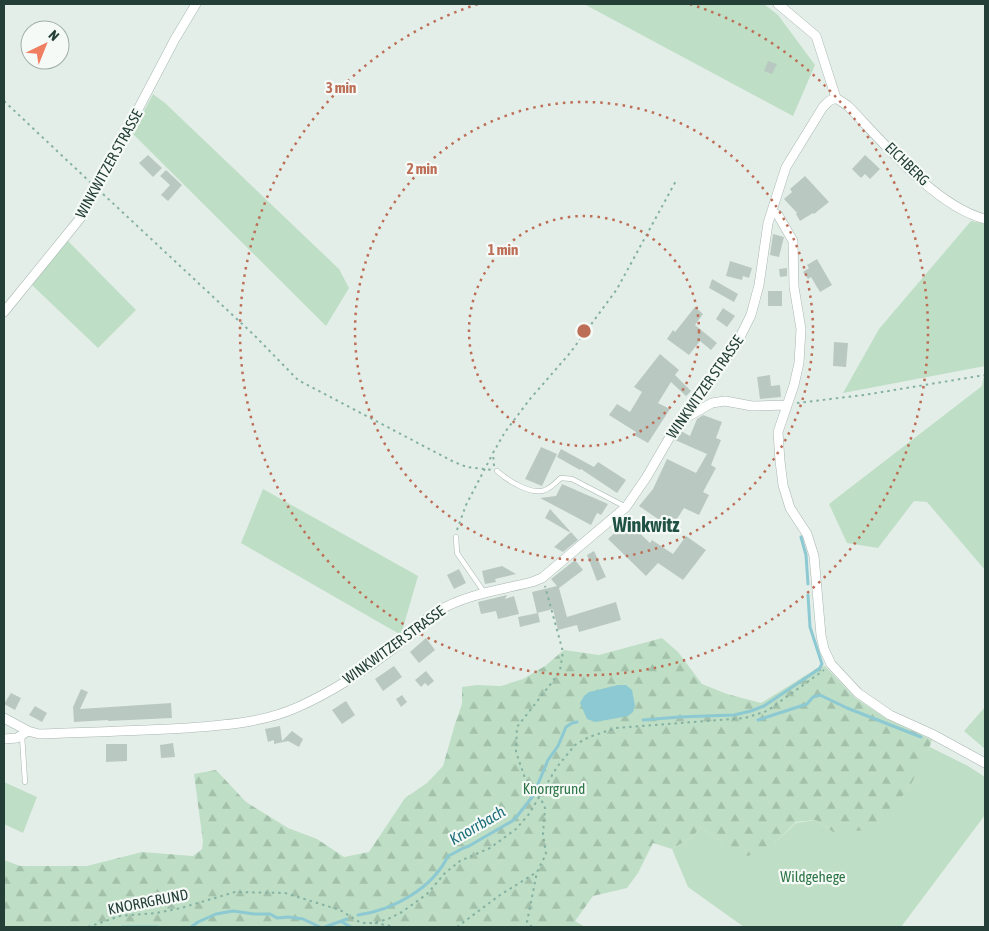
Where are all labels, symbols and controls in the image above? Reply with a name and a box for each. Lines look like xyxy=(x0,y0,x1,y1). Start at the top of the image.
north arrow xyxy=(20,20,70,70)
text: N xyxy=(45,27,62,44)
text: 3 min xyxy=(326,79,356,96)
street label: WINKWITZER STRASSE xyxy=(72,106,146,221)
street label: EICHBERG xyxy=(882,139,933,189)
text: 2 min xyxy=(407,160,437,177)
text: 1 min xyxy=(488,241,518,258)
centre of rings xyxy=(575,322,593,340)
street label: WINKWITZER STRASSE xyxy=(663,332,747,441)
district label: Winkwitz xyxy=(611,513,680,536)
street label: WINKWITZER STRASSE xyxy=(340,602,448,687)
park label: Knorrgrund xyxy=(523,780,585,797)
water label: Knorrbach xyxy=(446,802,508,848)
park label: Wildgehege xyxy=(780,868,846,885)
street label: KNORRGRUND xyxy=(106,885,189,918)

